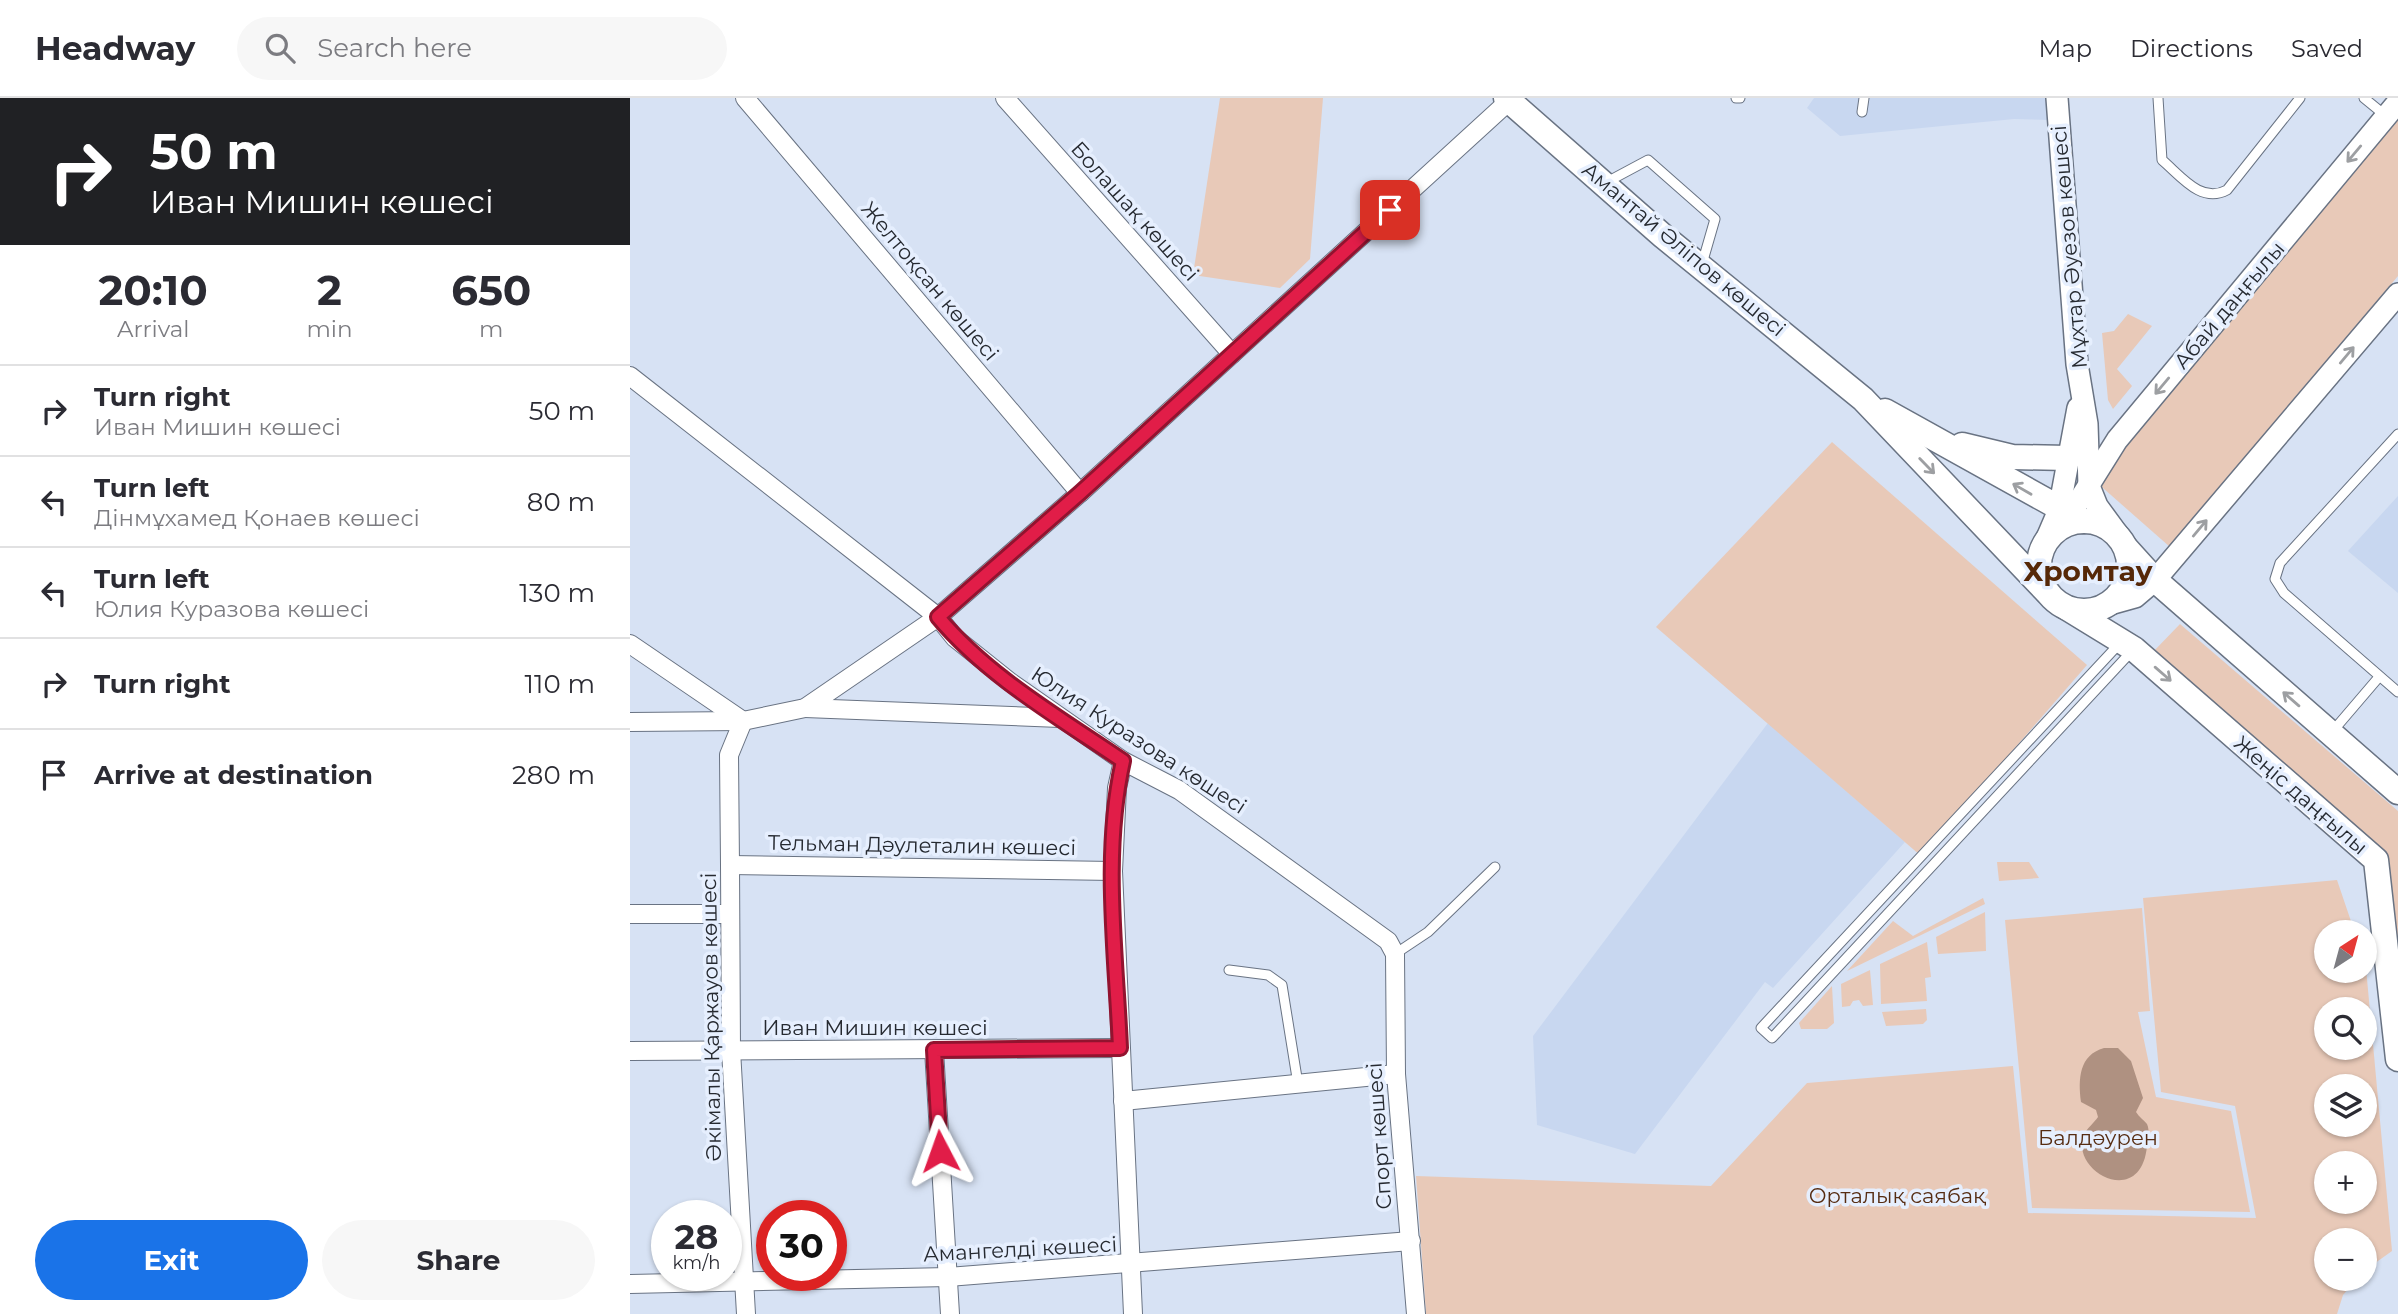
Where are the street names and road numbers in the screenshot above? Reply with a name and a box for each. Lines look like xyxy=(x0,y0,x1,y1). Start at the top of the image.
street label: Мұхтар Әуезов көшесі xyxy=(2046,124,2092,370)
street label: Болашақ көшесі xyxy=(1066,136,1204,286)
street label: Амантай Әліпов көшесі xyxy=(1577,157,1791,341)
street label: Желтоқсан көшесі xyxy=(856,196,1004,366)
street label: Абай даңғылы xyxy=(2168,236,2290,374)
street label: Юлия Куразова көшесі xyxy=(1027,661,1251,819)
street label: Жеңіс даңғылы xyxy=(2229,730,2373,860)
street label: Тельман Дәулеталин көшесі xyxy=(768,830,1076,860)
street label: Әкімалы Қаржауов көшесі xyxy=(696,872,726,1162)
street label: Иван Мишин көшесі xyxy=(762,1015,988,1040)
street label: Спорт көшесі xyxy=(1361,1062,1397,1210)
street label: Амангелді көшесі xyxy=(922,1231,1118,1267)

